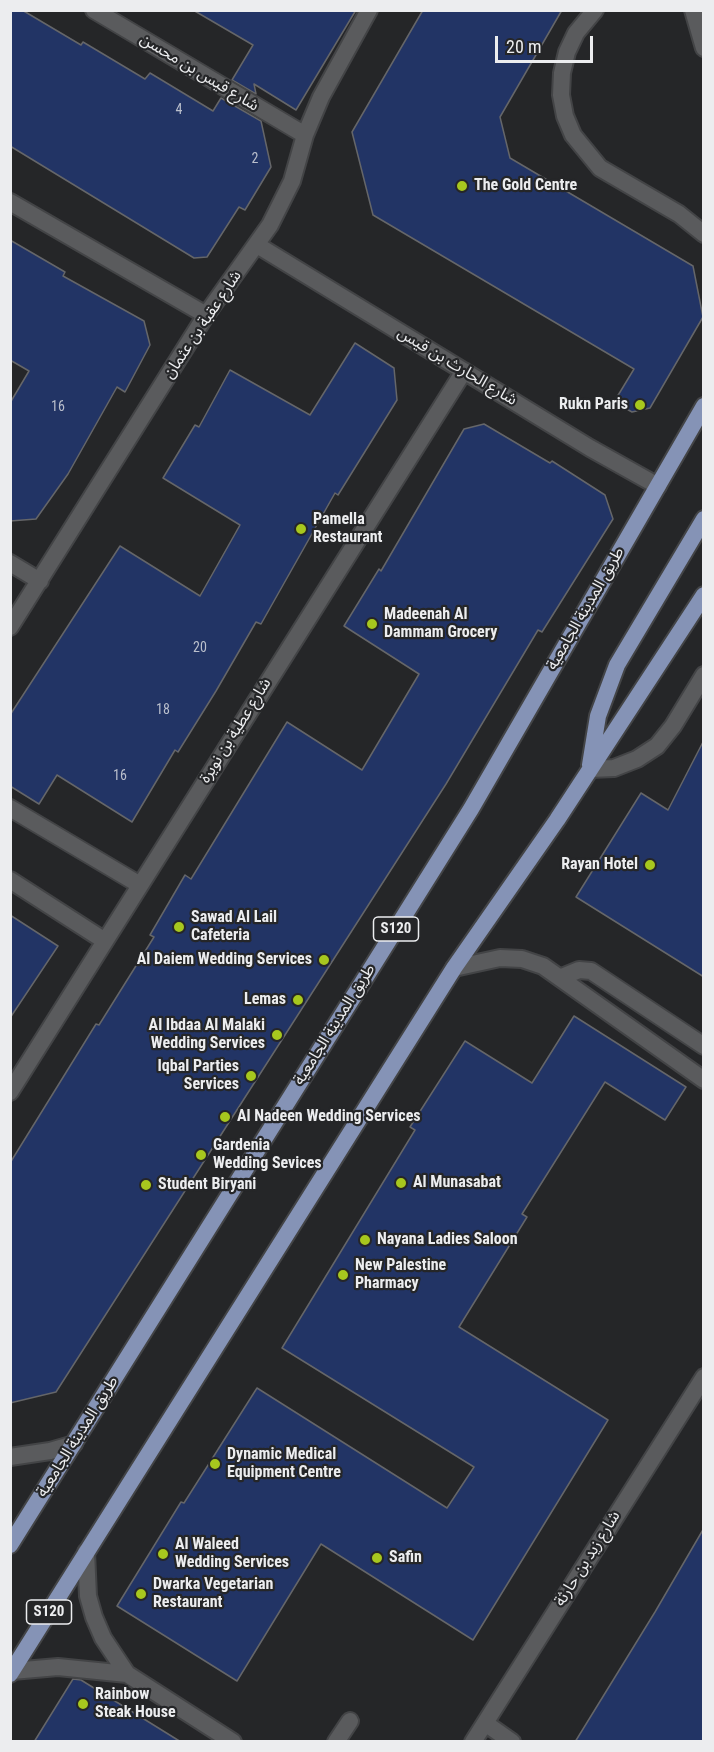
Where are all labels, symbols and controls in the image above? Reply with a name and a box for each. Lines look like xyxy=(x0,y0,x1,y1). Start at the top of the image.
scale bar xyxy=(498,24,596,62)
street label: شارع قيس بن محسن xyxy=(136,30,262,116)
text: 20 m xyxy=(506,36,541,57)
house number: 4 xyxy=(176,102,182,118)
house number: 2 xyxy=(252,151,258,167)
place label: The Gold Centre xyxy=(474,176,577,196)
marker: The Gold Centre xyxy=(455,179,469,193)
street label: شارع عقبة بن عثمان xyxy=(160,267,246,383)
street label: شارع الحارث بن قيس xyxy=(394,324,520,410)
place label: Rukn Paris xyxy=(559,395,628,415)
marker: Rukn Paris xyxy=(633,398,647,412)
house number: 16 xyxy=(51,399,65,415)
place label: Pamella Restaurant xyxy=(313,510,382,548)
marker: Pamella Restaurant xyxy=(294,522,308,536)
street label: طريق المدينة الجامعية xyxy=(543,544,629,674)
place label: Madeenah Al Dammam Grocery xyxy=(384,605,497,643)
marker: Madeenah Al Dammam Grocery xyxy=(365,617,379,631)
house number: 20 xyxy=(193,640,207,656)
street label: شارع عطية بن نويرة xyxy=(196,675,276,787)
house number: 18 xyxy=(156,702,170,718)
house number: 16 xyxy=(113,768,127,784)
place label: Rayan Hotel xyxy=(561,855,638,875)
marker: Rayan Hotel xyxy=(643,858,657,872)
place label: Sawad Al Lail Cafeteria xyxy=(191,908,277,946)
road number: S120 xyxy=(374,917,418,941)
marker: Sawad Al Lail Cafeteria xyxy=(172,920,186,934)
place label: Al Daiem Wedding Services xyxy=(137,950,312,970)
marker: Al Daiem Wedding Services xyxy=(317,953,331,967)
street label: طريق المدينة الجامعية xyxy=(290,961,380,1089)
place label: Lemas xyxy=(244,990,286,1010)
marker: Lemas xyxy=(291,993,305,1007)
place label: Al Ibdaa Al Malaki Wedding Services xyxy=(149,1016,265,1054)
marker: Al Ibdaa Al Malaki Wedding Services xyxy=(270,1028,284,1042)
place label: Iqbal Parties Services xyxy=(157,1057,239,1095)
marker: Iqbal Parties Services xyxy=(244,1069,258,1083)
place label: Al Nadeen Wedding Services xyxy=(237,1107,421,1127)
marker: Al Nadeen Wedding Services xyxy=(218,1110,232,1124)
place label: Gardenia Wedding Sevices xyxy=(213,1136,322,1174)
marker: Gardenia Wedding Sevices xyxy=(194,1148,208,1162)
place label: Al Munasabat xyxy=(413,1173,501,1193)
place label: Student Biryani xyxy=(158,1175,256,1195)
marker: Al Munasabat xyxy=(394,1176,408,1190)
marker: Student Biryani xyxy=(139,1178,153,1192)
place label: Nayana Ladies Saloon xyxy=(377,1230,518,1250)
marker: Nayana Ladies Saloon xyxy=(358,1233,372,1247)
place label: New Palestine Pharmacy xyxy=(355,1256,446,1294)
marker: New Palestine Pharmacy xyxy=(336,1268,350,1282)
street label: طريق المدينة الجامعية xyxy=(33,1373,123,1501)
place label: Dynamic Medical Equipment Centre xyxy=(227,1445,341,1483)
marker: Dynamic Medical Equipment Centre xyxy=(208,1457,222,1471)
street label: شارع زيد بن حارثة xyxy=(551,1508,625,1610)
place label: Al Waleed Wedding Services xyxy=(175,1535,289,1573)
marker: Al Waleed Wedding Services xyxy=(156,1547,170,1561)
place label: Safin xyxy=(389,1548,422,1568)
marker: Safin xyxy=(370,1551,384,1565)
place label: Dwarka Vegetarian Restaurant xyxy=(153,1575,273,1613)
marker: Dwarka Vegetarian Restaurant xyxy=(134,1587,148,1601)
road number: S120 xyxy=(26,1600,72,1624)
place label: Rainbow Steak House xyxy=(95,1685,176,1723)
marker: Rainbow Steak House xyxy=(76,1697,90,1711)

